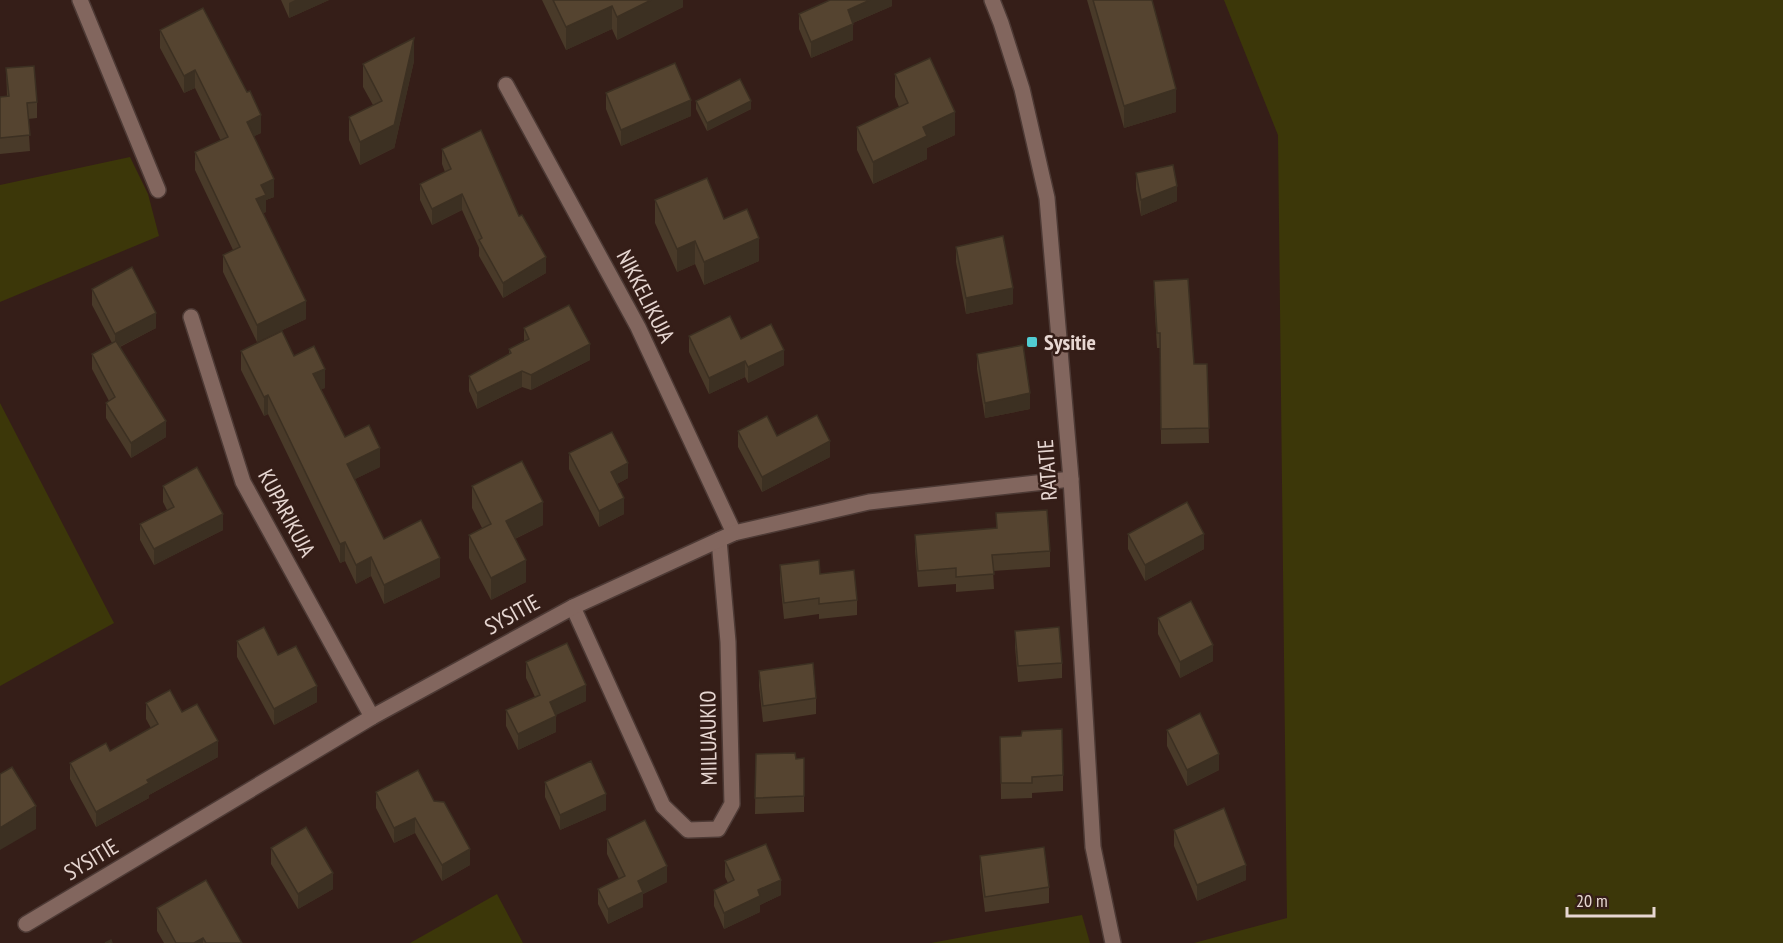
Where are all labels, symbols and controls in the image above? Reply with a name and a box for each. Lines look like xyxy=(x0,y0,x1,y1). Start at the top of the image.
street label: NIKKELIKUJA xyxy=(611,245,682,348)
place label: Sysitie xyxy=(1044,328,1096,356)
marker: Sysitie xyxy=(1025,335,1039,349)
street label: RATATIE xyxy=(1031,438,1063,502)
street label: KUPARIKUJA xyxy=(252,464,322,562)
street label: SYSITIE xyxy=(480,588,544,640)
street label: MIILUAUKIO xyxy=(693,690,723,786)
street label: SYSITIE xyxy=(59,832,123,886)
scale bar xyxy=(1567,880,1654,918)
text: 20 m xyxy=(1576,889,1608,912)

